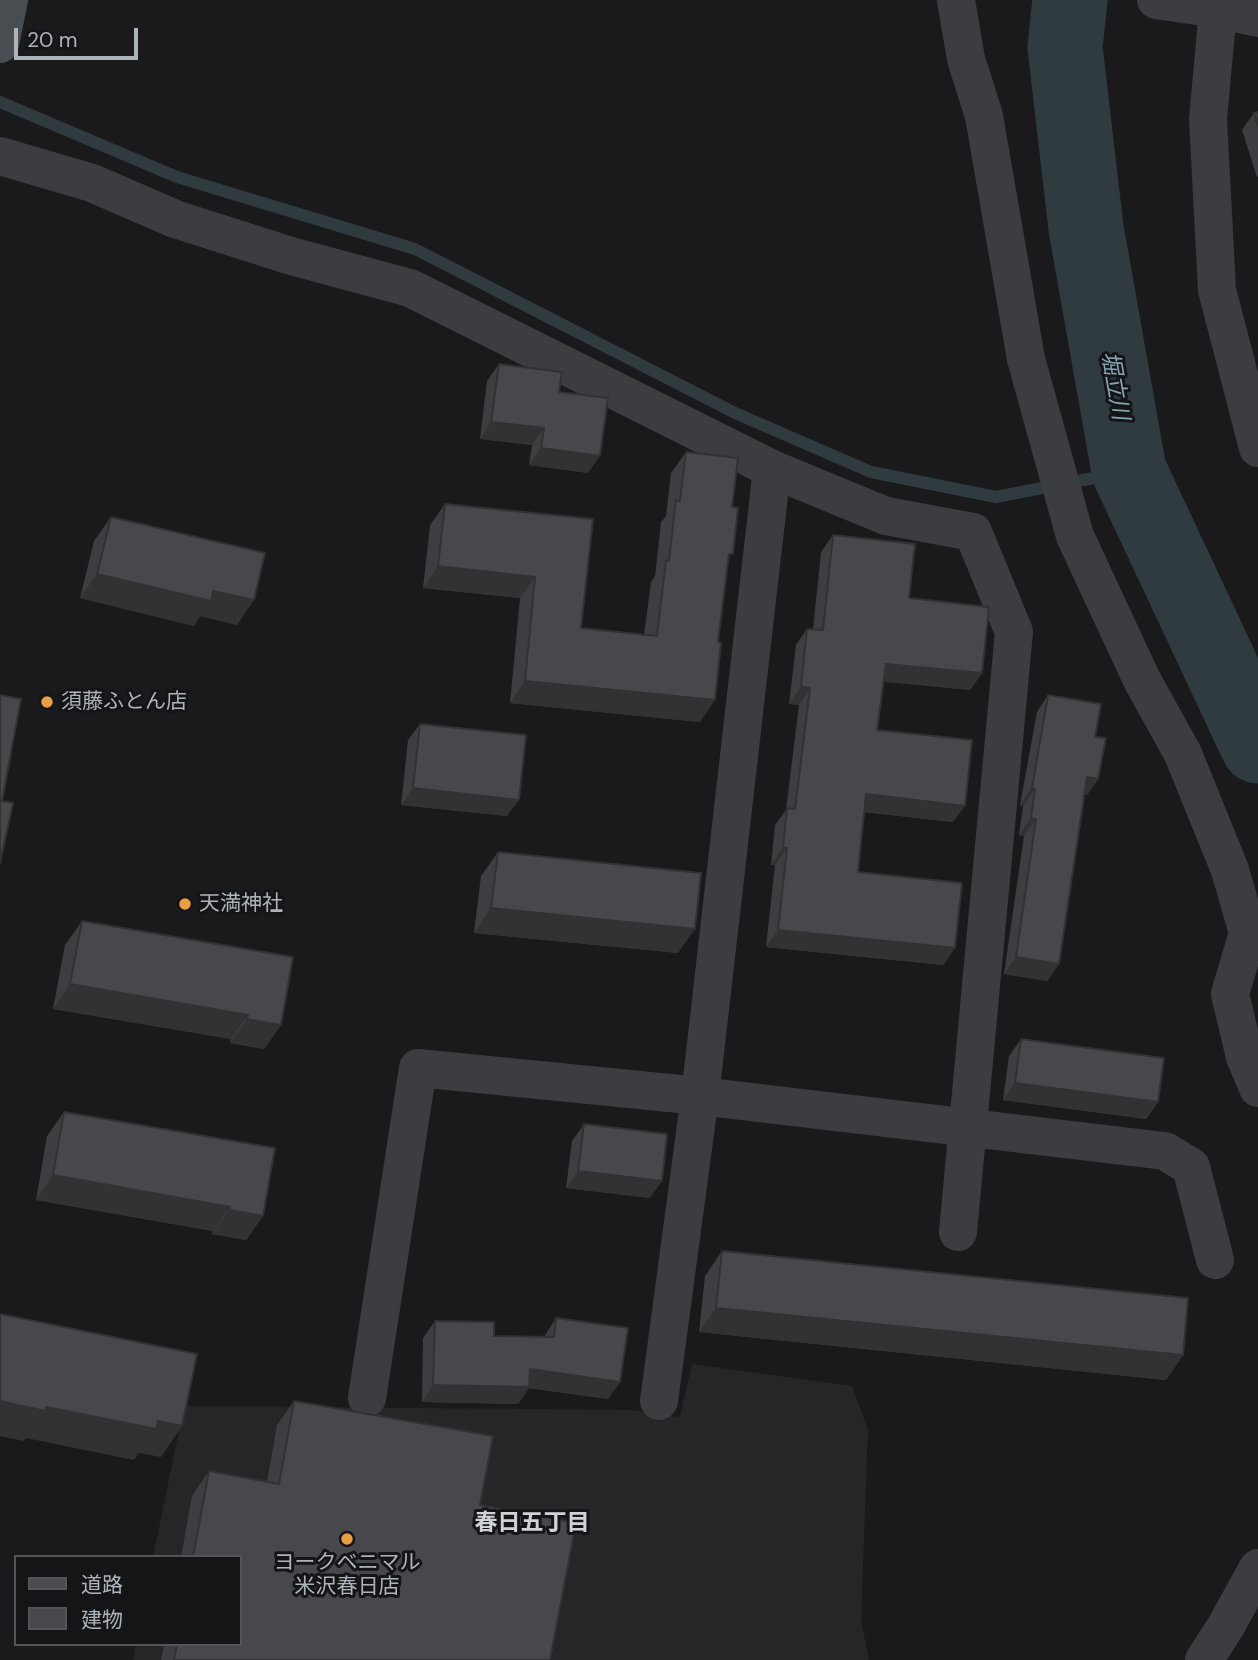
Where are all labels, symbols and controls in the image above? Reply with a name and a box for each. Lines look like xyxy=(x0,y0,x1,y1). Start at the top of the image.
scale bar xyxy=(18,14,142,58)
text: 20 m xyxy=(27,26,78,54)
water label: 堀立川 xyxy=(1094,350,1134,422)
place label: 須藤ふとん店 xyxy=(61,689,187,715)
marker: 須藤ふとん店 xyxy=(39,694,55,710)
place label: 天満神社 xyxy=(199,891,283,917)
marker: 天満神社 xyxy=(177,896,193,912)
district label: 春日五丁目 xyxy=(475,1510,589,1538)
marker: ヨークベニマル 米沢春日店 xyxy=(339,1531,355,1547)
place label: ヨークベニマル 米沢春日店 xyxy=(274,1550,420,1600)
legend xyxy=(14,1555,242,1646)
text: 道路 xyxy=(81,1571,123,1599)
text: 建物 xyxy=(81,1606,123,1634)

